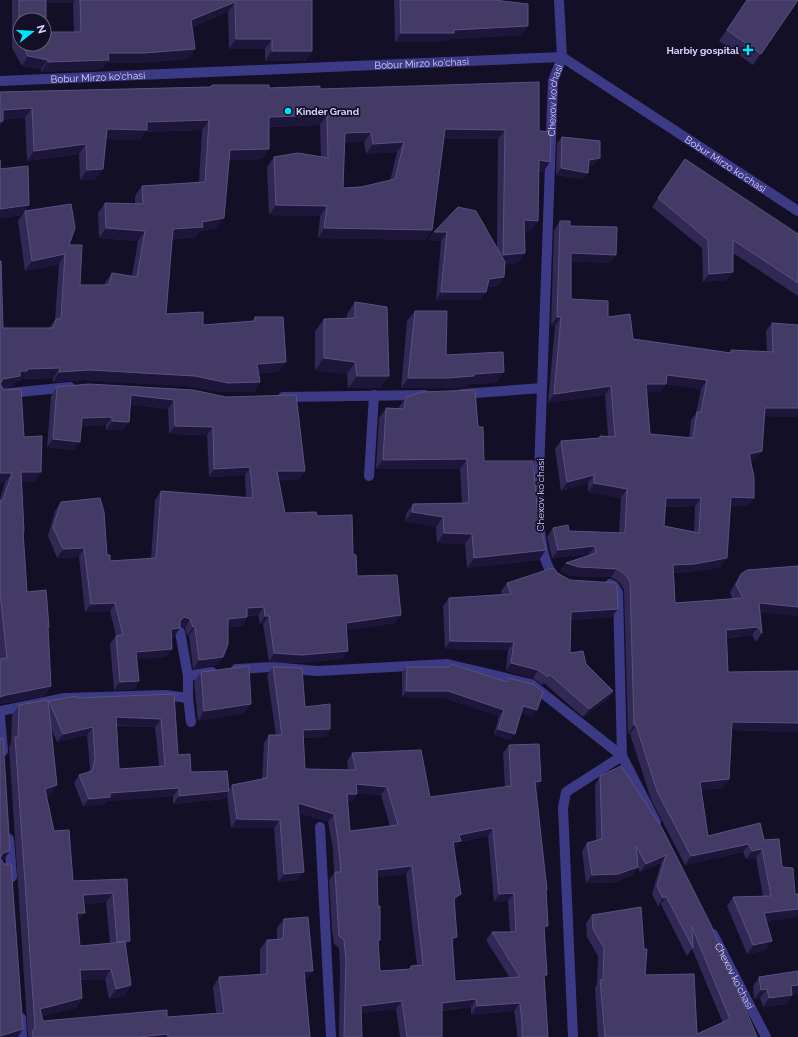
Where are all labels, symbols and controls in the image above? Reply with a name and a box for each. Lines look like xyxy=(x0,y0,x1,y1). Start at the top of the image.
north arrow xyxy=(12,12,52,52)
text: N xyxy=(34,23,49,35)
marker: Harbiy gospital xyxy=(742,44,754,56)
place label: Harbiy gospital xyxy=(666,45,740,56)
street label: Bobur Mirzo ko'chasi xyxy=(374,56,469,71)
street label: Chexov ko'chasi xyxy=(546,63,565,137)
street label: Bobur Mirzo ko'chasi xyxy=(50,70,145,85)
marker: Kinder Grand xyxy=(283,106,293,116)
place label: Kinder Grand xyxy=(296,106,360,117)
street label: Bobur Mirzo ko'chasi xyxy=(683,134,768,195)
street label: Chexov ko'chasi xyxy=(535,459,546,531)
street label: Chexov ko'chasi xyxy=(712,941,756,1011)

